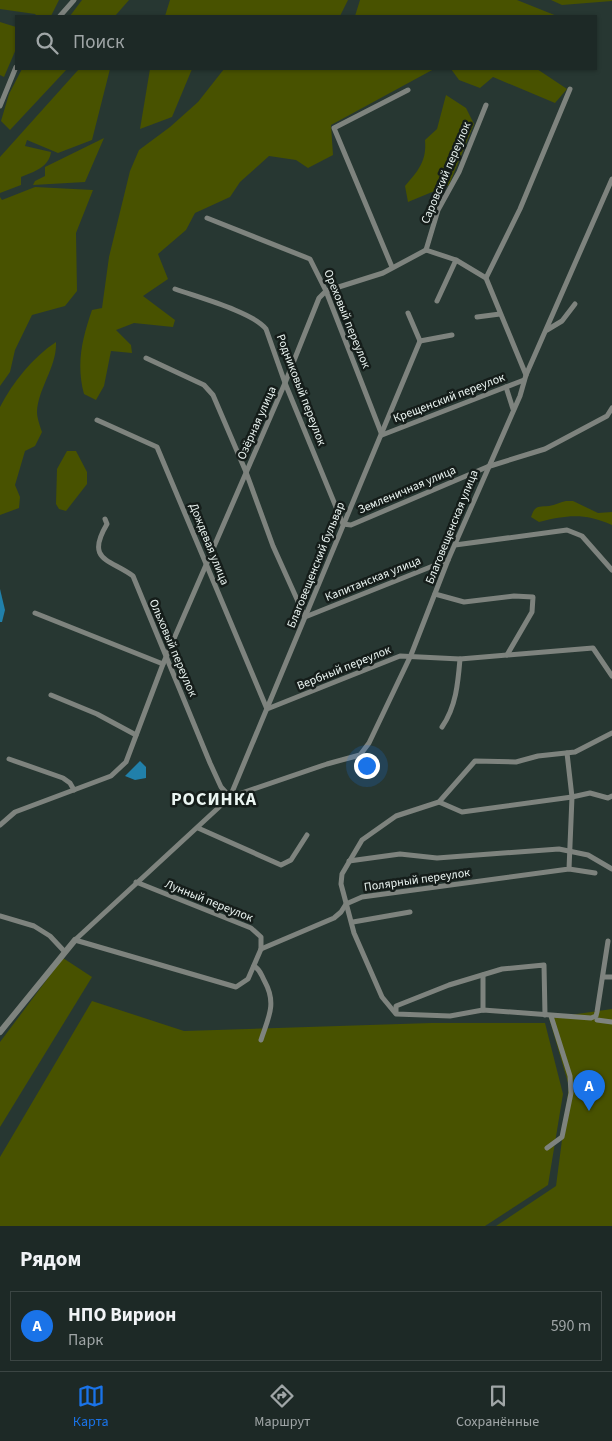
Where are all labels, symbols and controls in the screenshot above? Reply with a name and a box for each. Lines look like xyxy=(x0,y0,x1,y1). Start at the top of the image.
search box xyxy=(15,15,597,70)
icon: search xyxy=(33,29,61,57)
text: Поиск xyxy=(73,29,124,56)
street label: Саровский переулок xyxy=(417,119,475,227)
street label: Ореховый переулок xyxy=(319,267,375,371)
street label: Родниковый переулок xyxy=(272,332,330,448)
street label: Крещенский переулок xyxy=(391,369,507,427)
street label: Озёрная улица xyxy=(233,384,281,462)
street label: Земленичная улица xyxy=(355,462,459,518)
street label: Благовещенская улица xyxy=(421,467,483,587)
street label: Благовещенский бульвар xyxy=(283,499,349,631)
street label: Дождевая улица xyxy=(185,500,233,588)
street label: Капитанская улица xyxy=(323,552,423,606)
street label: Ольховый переулок xyxy=(145,597,201,700)
street label: Вербный переулок xyxy=(295,641,394,695)
your location xyxy=(354,753,380,779)
district label: РОСИНКА xyxy=(171,787,257,812)
street label: Полярный переулок xyxy=(363,864,471,896)
street label: Лунный переулок xyxy=(162,876,256,926)
pin: A xyxy=(573,1070,605,1111)
text: Рядом xyxy=(20,1244,81,1274)
text: НПО Вирион xyxy=(68,1302,176,1329)
text: A xyxy=(32,1315,42,1337)
text: 590 m xyxy=(551,1315,591,1337)
text: Парк xyxy=(68,1329,103,1351)
tab: Карта xyxy=(73,1382,109,1432)
tab: Маршрут xyxy=(254,1382,310,1432)
tab: Сохранённые xyxy=(456,1382,539,1432)

